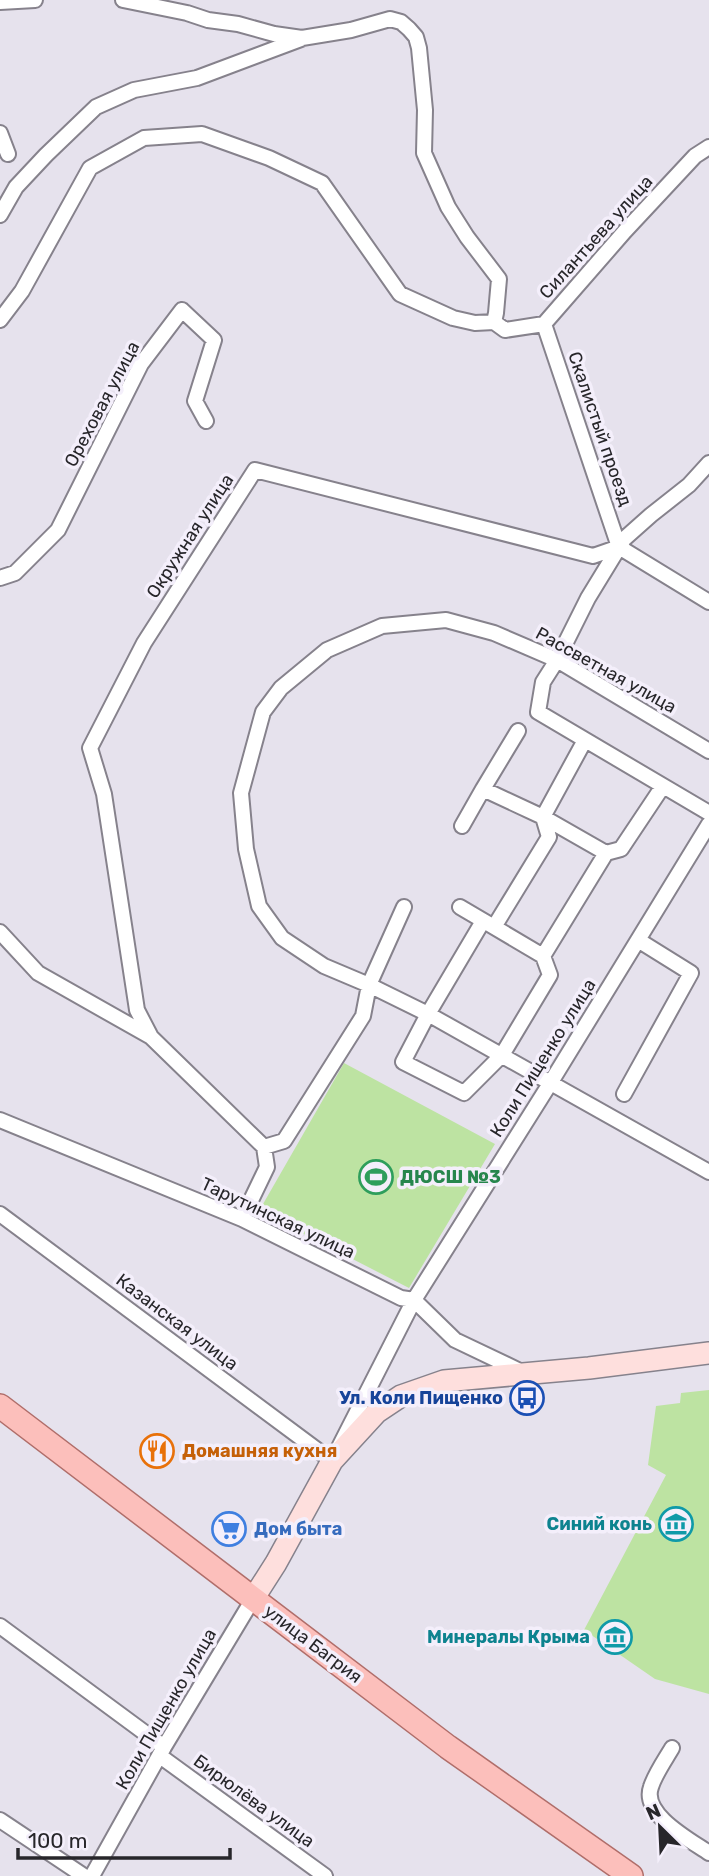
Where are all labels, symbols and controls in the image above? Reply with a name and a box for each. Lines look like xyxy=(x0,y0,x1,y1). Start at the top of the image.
street label: Силантьева улица xyxy=(535,171,657,303)
street label: Ореховая улица xyxy=(60,337,144,471)
street label: Скалистый проезд xyxy=(563,349,637,509)
street label: Окружная улица xyxy=(142,470,238,602)
street label: Рассветная улица xyxy=(532,622,680,718)
street label: Коли Пищенко улица xyxy=(485,975,601,1141)
sports icon: ДЮСШ №3 xyxy=(357,1158,395,1196)
place label: ДЮСШ №3 xyxy=(400,1166,501,1188)
street label: Тарутинская улица xyxy=(198,1173,358,1263)
street label: Казанская улица xyxy=(112,1269,242,1375)
bus stop icon: Ул. Коли Пищенко xyxy=(508,1379,546,1417)
place label: Ул. Коли Пищенко xyxy=(339,1387,503,1409)
restaurant icon: Домашняя кухня xyxy=(138,1432,176,1470)
place label: Домашняя кухня xyxy=(182,1440,337,1462)
museum icon: Синий конь xyxy=(657,1505,695,1543)
supermarket icon: Дом быта xyxy=(210,1510,248,1548)
place label: Синий конь xyxy=(547,1513,652,1535)
place label: Дом быта xyxy=(254,1518,342,1540)
street label: улица Багрия xyxy=(260,1600,366,1688)
museum icon: Минералы Крыма xyxy=(596,1618,634,1656)
street label: Коли Пищенко улица xyxy=(111,1625,221,1793)
place label: Минералы Крыма xyxy=(427,1626,590,1648)
street label: Бирюлёва улица xyxy=(189,1750,319,1852)
north arrow xyxy=(625,1792,695,1862)
text: N xyxy=(642,1799,664,1825)
scale bar xyxy=(18,1816,229,1860)
text: 100 m xyxy=(28,1828,87,1853)

